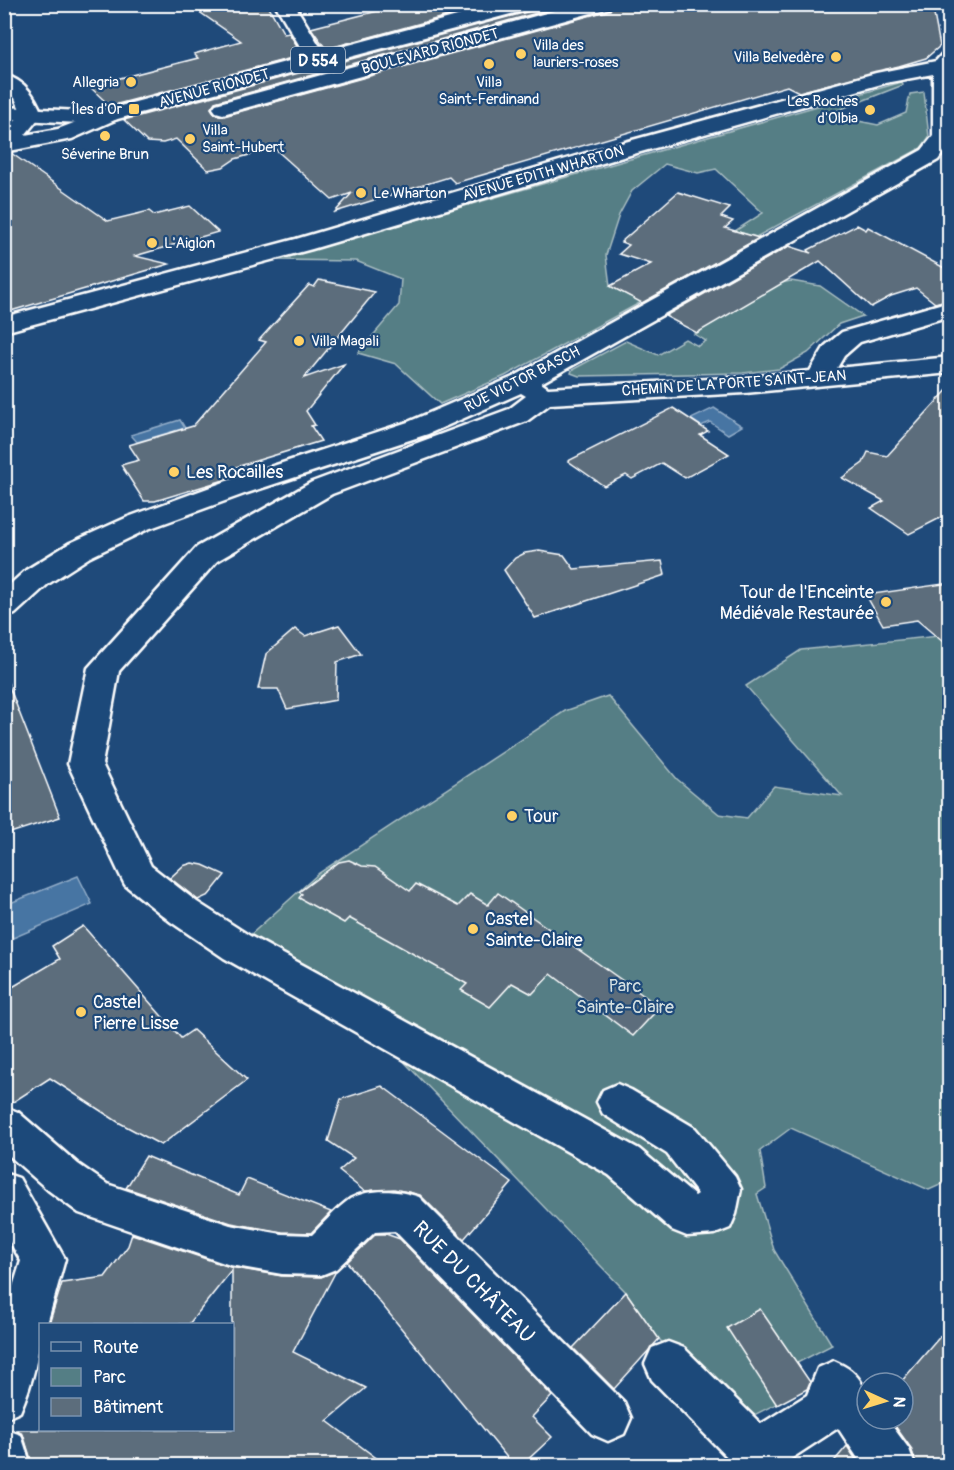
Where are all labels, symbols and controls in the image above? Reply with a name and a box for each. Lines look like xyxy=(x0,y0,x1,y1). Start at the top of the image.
street label: BOULEVARD RIONDET xyxy=(359,24,501,79)
place label: Villa des lauriers-roses xyxy=(533,36,619,72)
road number: D 554 xyxy=(291,47,345,73)
marker: Villa des lauriers-roses xyxy=(514,47,528,61)
place label: Villa Belvedère xyxy=(734,48,825,67)
marker: Villa Belvedère xyxy=(829,50,843,64)
marker: Villa Saint-Ferdinand xyxy=(482,57,496,71)
street label: AVENUE RIONDET xyxy=(157,65,272,112)
place label: Allegria xyxy=(72,73,119,92)
place label: Villa Saint-Ferdinand xyxy=(439,73,539,109)
marker: Allegria xyxy=(124,75,138,89)
place label: Les Roches d'Olbia xyxy=(787,92,858,128)
place label: Îles d'Or xyxy=(71,100,123,119)
marker: Îles d'Or xyxy=(127,102,141,116)
marker: Les Roches d'Olbia xyxy=(863,103,877,117)
place label: Villa Saint-Hubert xyxy=(202,121,285,157)
marker: Séverine Brun xyxy=(98,129,112,143)
marker: Villa Saint-Hubert xyxy=(183,132,197,146)
street label: AVENUE EDITH WHARTON xyxy=(460,141,626,206)
place label: Séverine Brun xyxy=(61,145,149,164)
place label: Le Wharton xyxy=(373,184,447,203)
marker: Le Wharton xyxy=(354,186,368,200)
place label: L'Aiglon xyxy=(164,234,215,253)
marker: L'Aiglon xyxy=(145,236,159,250)
place label: Villa Magali xyxy=(311,332,379,351)
marker: Villa Magali xyxy=(292,334,306,348)
street label: RUE VICTOR BASCH xyxy=(461,342,583,417)
street label: CHEMIN DE LA PORTE SAINT-JEAN xyxy=(621,366,847,401)
place label: Les Rocailles xyxy=(186,461,283,484)
marker: Les Rocailles xyxy=(167,465,181,479)
place label: Tour de l'Enceinte Médiévale Restaurée xyxy=(720,581,874,625)
marker: Tour de l'Enceinte Médiévale Restaurée xyxy=(879,595,893,609)
place label: Tour xyxy=(524,805,559,828)
marker: Tour xyxy=(505,809,519,823)
place label: Castel Sainte-Claire xyxy=(485,908,583,952)
marker: Castel Sainte-Claire xyxy=(466,922,480,936)
park label: Parc Sainte-Claire xyxy=(576,975,674,1019)
place label: Castel Pierre Lisse xyxy=(93,991,179,1035)
marker: Castel Pierre Lisse xyxy=(74,1005,88,1019)
street label: RUE DU CHÂTEAU xyxy=(407,1215,541,1349)
legend xyxy=(39,1323,234,1431)
text: Route xyxy=(93,1336,138,1359)
text: Parc xyxy=(93,1366,126,1389)
north arrow xyxy=(855,1371,915,1431)
text: Bâtiment xyxy=(93,1396,164,1419)
text: N xyxy=(889,1396,909,1408)

